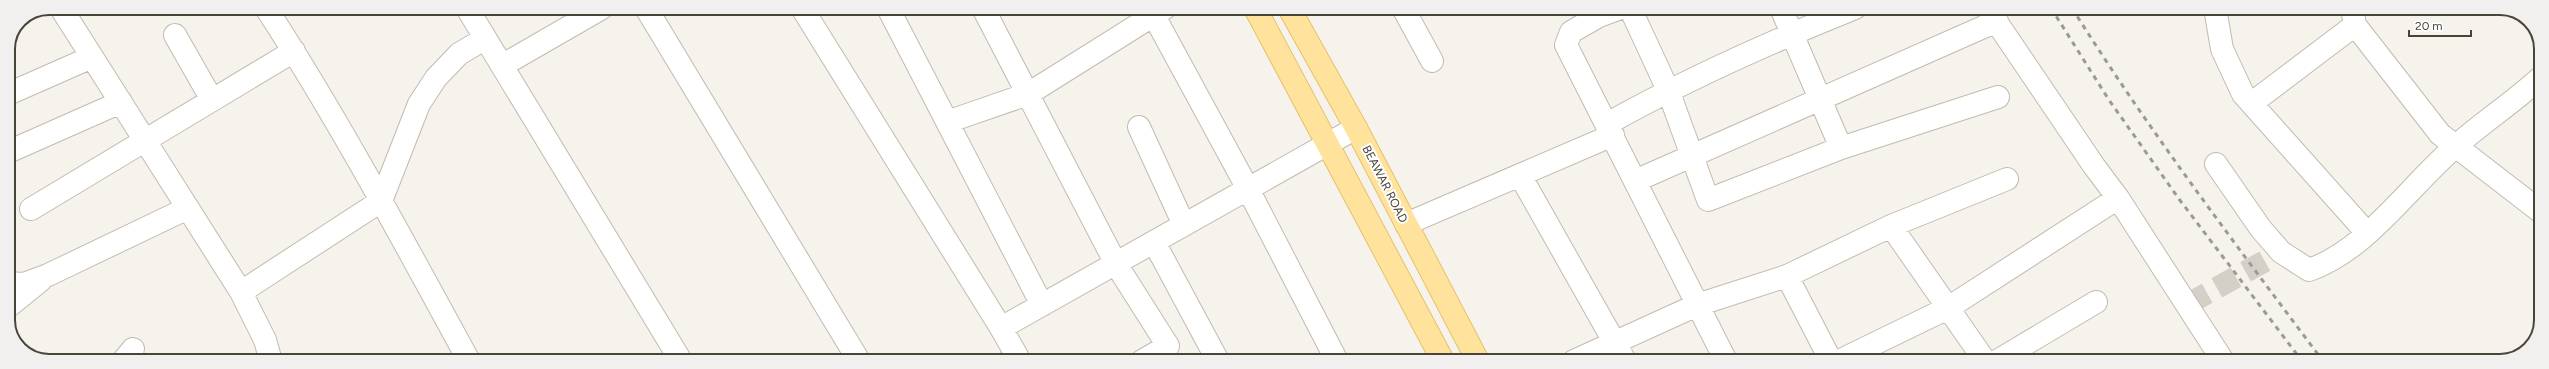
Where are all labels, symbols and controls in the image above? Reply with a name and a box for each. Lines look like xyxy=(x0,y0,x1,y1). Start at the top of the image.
scale bar xyxy=(2409,12,2471,38)
text: 20 m xyxy=(2415,19,2443,33)
street label: BEAWAR ROAD xyxy=(1359,143,1411,225)

